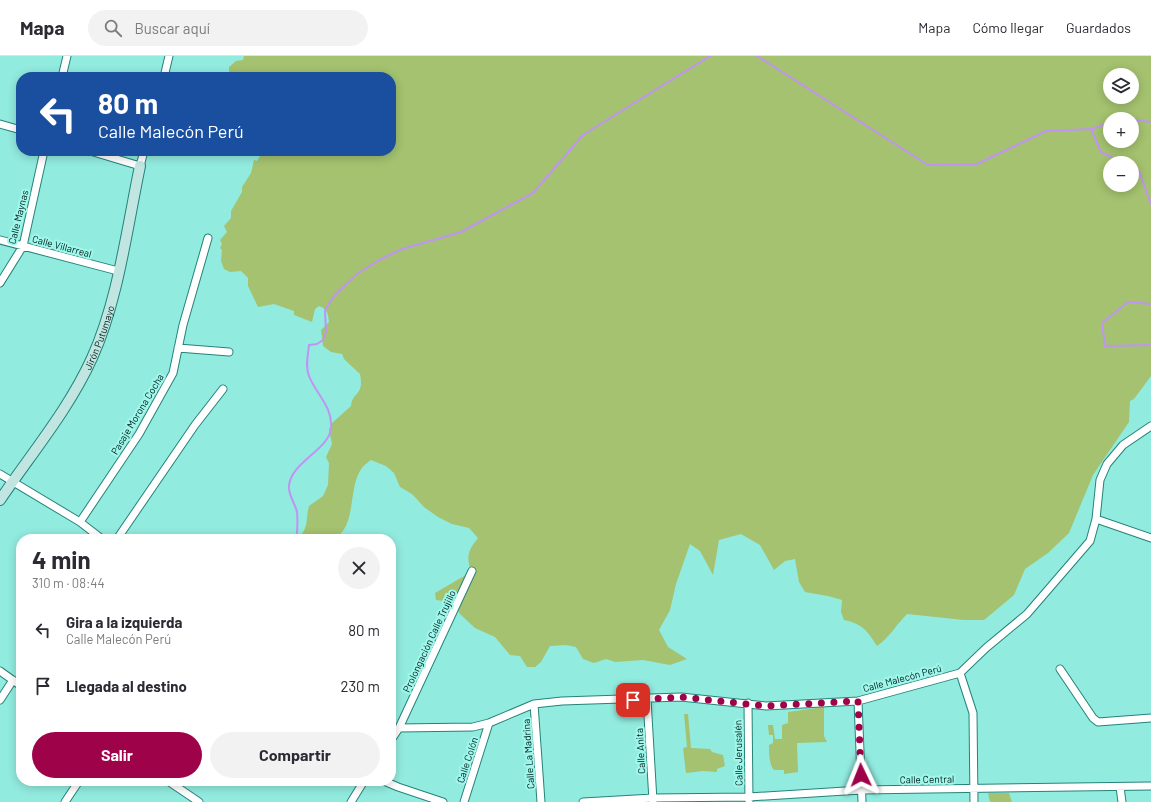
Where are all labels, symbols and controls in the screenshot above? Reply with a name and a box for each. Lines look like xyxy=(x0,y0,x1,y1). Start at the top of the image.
search box xyxy=(88,10,368,46)
text: Mapa xyxy=(20,16,64,39)
icon: search xyxy=(102,17,124,39)
text: Buscar aquí xyxy=(134,19,210,37)
text: Mapa xyxy=(918,19,950,36)
text: Cómo llegar xyxy=(972,19,1044,36)
text: Guardados xyxy=(1066,19,1131,36)
map controls xyxy=(1103,68,1139,192)
button: layers xyxy=(1103,68,1139,104)
text: 80 m xyxy=(98,86,158,120)
icon: left xyxy=(32,88,84,140)
button: + xyxy=(1103,112,1139,148)
text: Calle Malecón Perú xyxy=(98,120,244,142)
button: − xyxy=(1103,156,1139,192)
street label: Calle Maynas xyxy=(6,189,31,245)
street label: Calle Villarreal xyxy=(31,232,93,260)
street label: Jirón Putumayo xyxy=(81,304,116,372)
street label: Pasaje Morona Cocha xyxy=(108,371,166,457)
text: 4 min xyxy=(32,545,91,574)
button: close xyxy=(338,547,380,589)
text: 310 m · 08:44 xyxy=(32,575,105,591)
street label: Prolongación Calle Trujillo xyxy=(400,588,458,694)
text: Gira a la izquierda xyxy=(66,613,182,631)
icon: left xyxy=(32,619,54,641)
text: 80 m xyxy=(348,621,380,639)
text: Calle Malecón Perú xyxy=(66,631,171,647)
street label: Calle Malecón Perú xyxy=(861,662,943,694)
icon: arrive xyxy=(32,675,54,697)
text: Llegada al destino xyxy=(66,677,187,695)
text: 230 m xyxy=(340,677,380,695)
pin xyxy=(616,683,650,717)
icon: arrive xyxy=(622,689,644,711)
street label: Calle La Madrina xyxy=(520,719,536,789)
street label: Calle Jerusalén xyxy=(731,720,745,786)
street label: Calle Anita xyxy=(633,728,647,774)
button: Salir xyxy=(32,732,202,778)
button: Compartir xyxy=(210,732,380,778)
street label: Calle Colón xyxy=(454,736,480,784)
position arrow xyxy=(840,754,882,796)
street label: Calle Central xyxy=(900,773,954,785)

